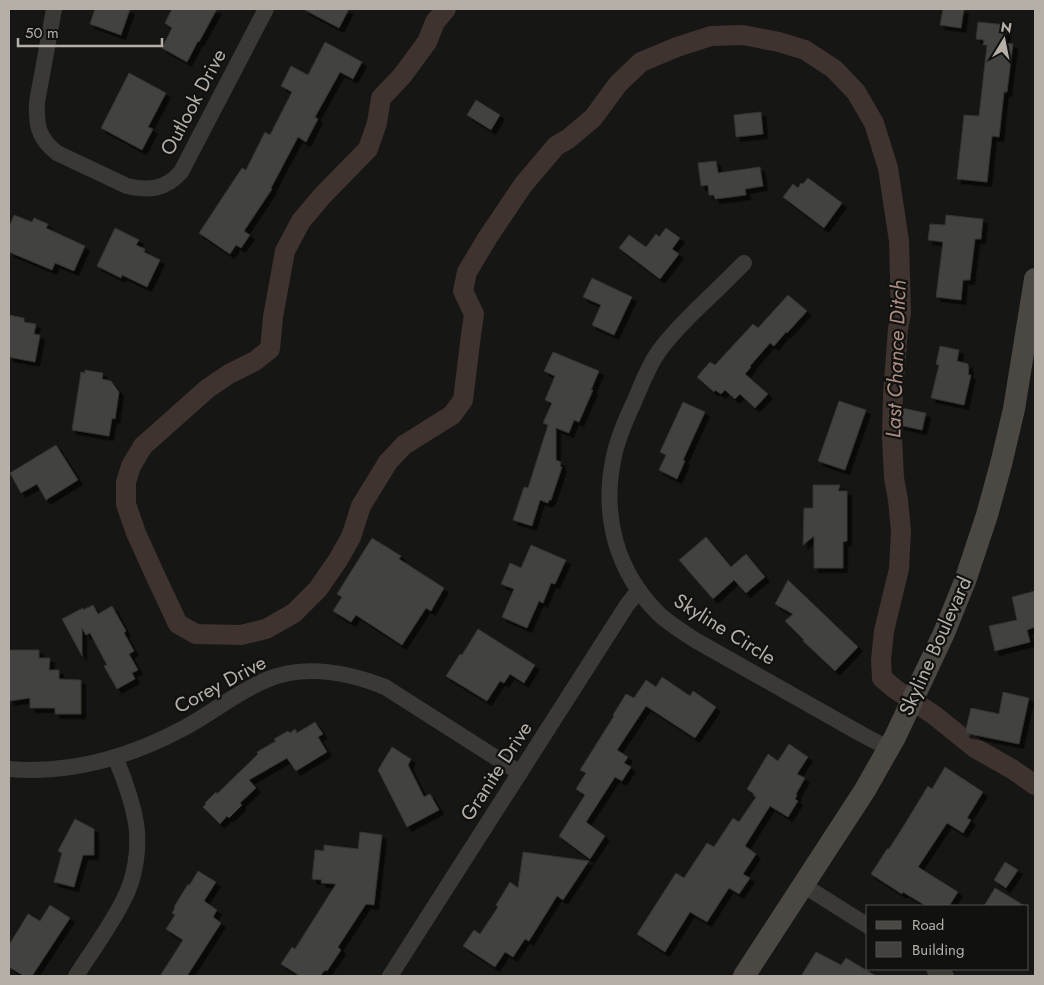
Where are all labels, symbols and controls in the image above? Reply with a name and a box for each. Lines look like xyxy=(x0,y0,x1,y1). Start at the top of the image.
scale bar xyxy=(18,15,161,47)
north arrow xyxy=(979,15,1029,65)
text: N xyxy=(999,16,1013,38)
text: 50 m xyxy=(25,22,59,44)
street label: Outlook Drive xyxy=(153,44,234,161)
water label: Last Chance Ditch xyxy=(878,279,914,439)
street label: Skyline Boulevard xyxy=(892,572,979,720)
street label: Skyline Circle xyxy=(668,587,781,672)
street label: Corey Drive xyxy=(169,648,271,721)
street label: Granite Drive xyxy=(453,716,539,827)
legend xyxy=(866,905,1029,970)
text: Road xyxy=(912,914,944,936)
text: Building xyxy=(912,939,964,961)

